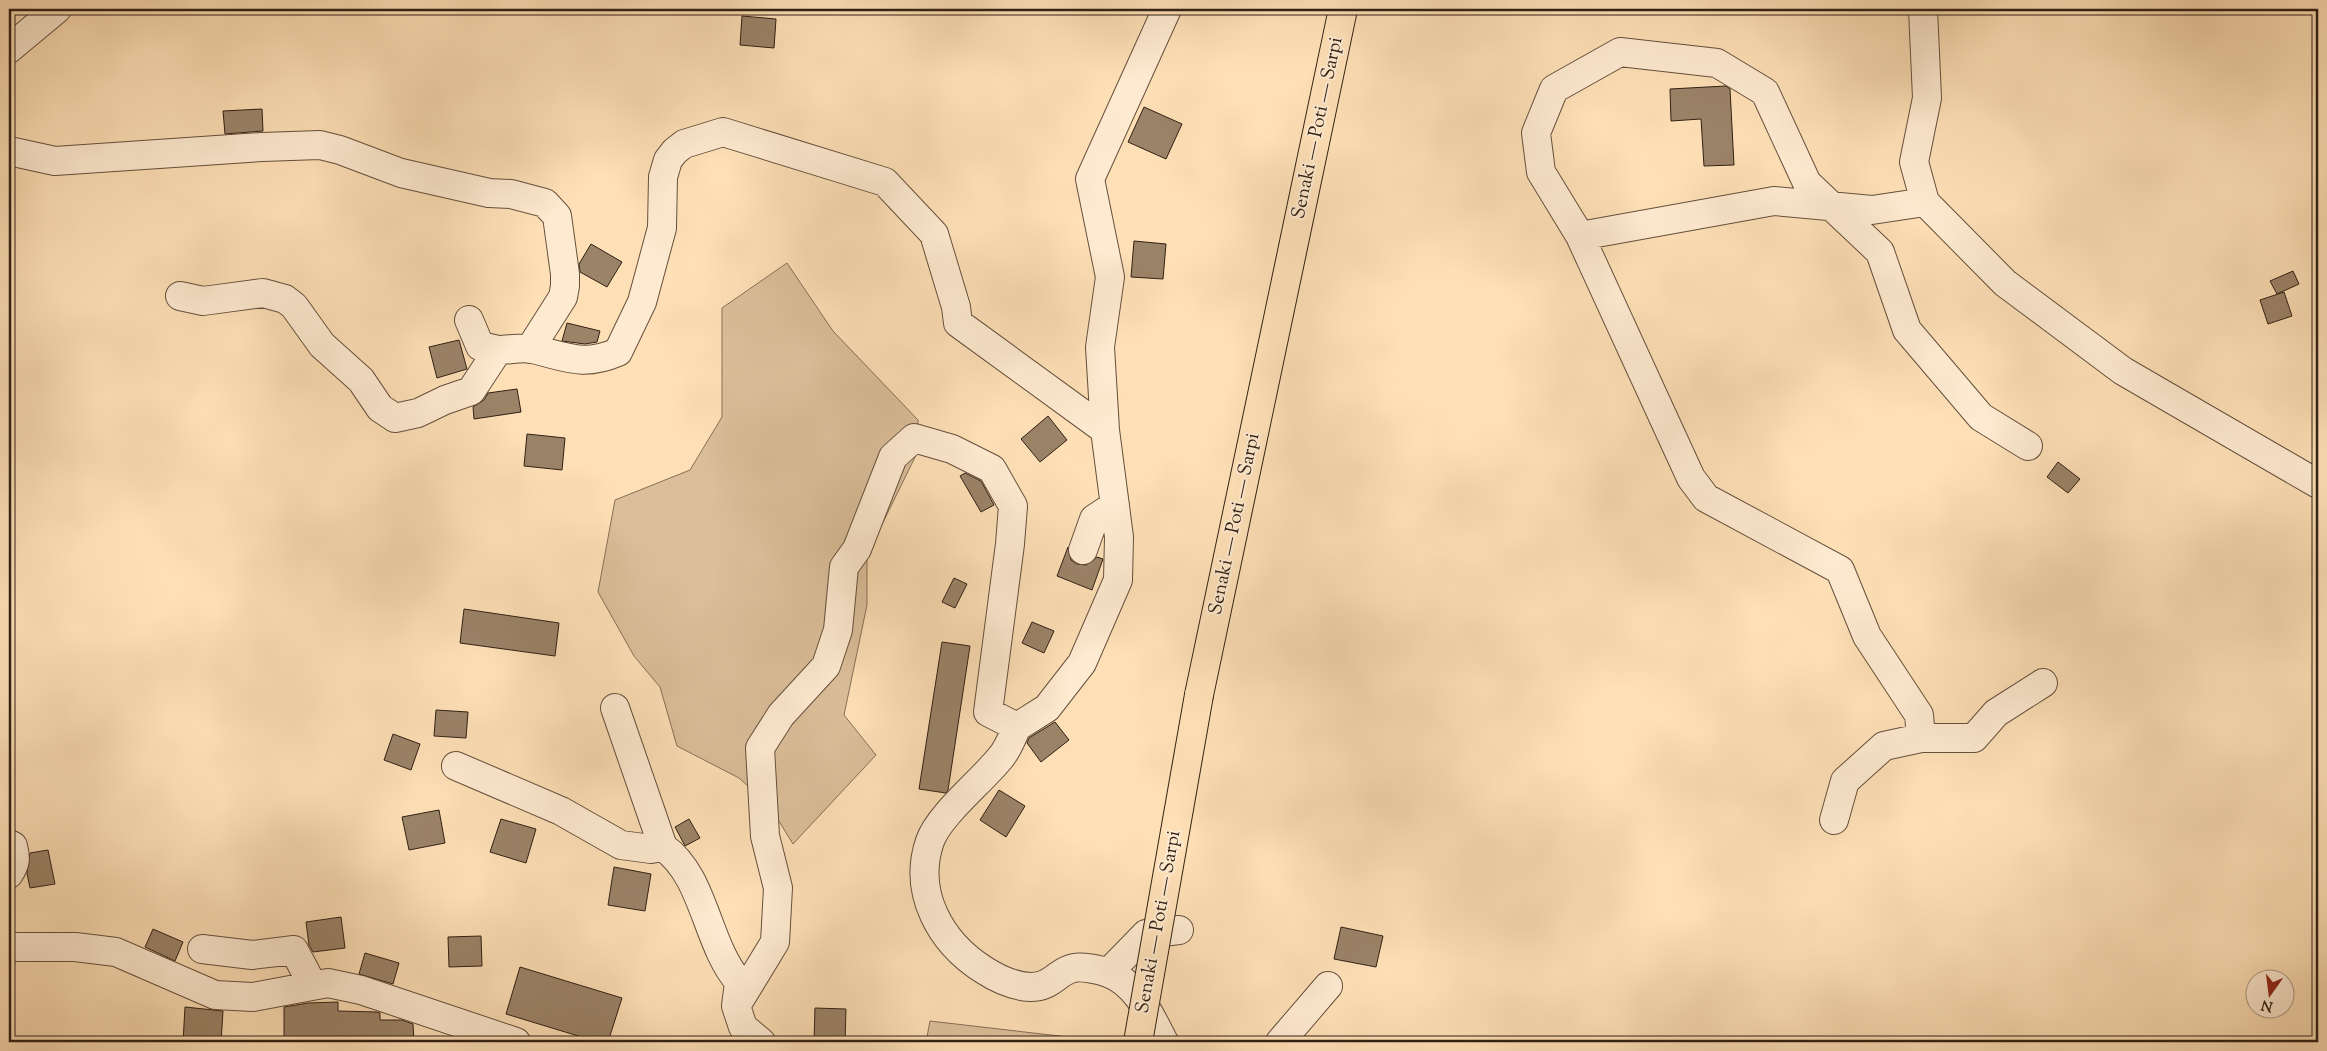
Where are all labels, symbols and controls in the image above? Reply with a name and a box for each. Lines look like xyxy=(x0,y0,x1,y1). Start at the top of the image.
street label: Senaki — Poti — Sarpi xyxy=(1286,35,1350,221)
street label: Senaki — Poti — Sarpi xyxy=(1203,431,1267,617)
street label: Senaki — Poti — Sarpi xyxy=(1130,829,1188,1015)
north arrow xyxy=(2244,968,2294,1018)
text: N xyxy=(2259,994,2275,1016)

